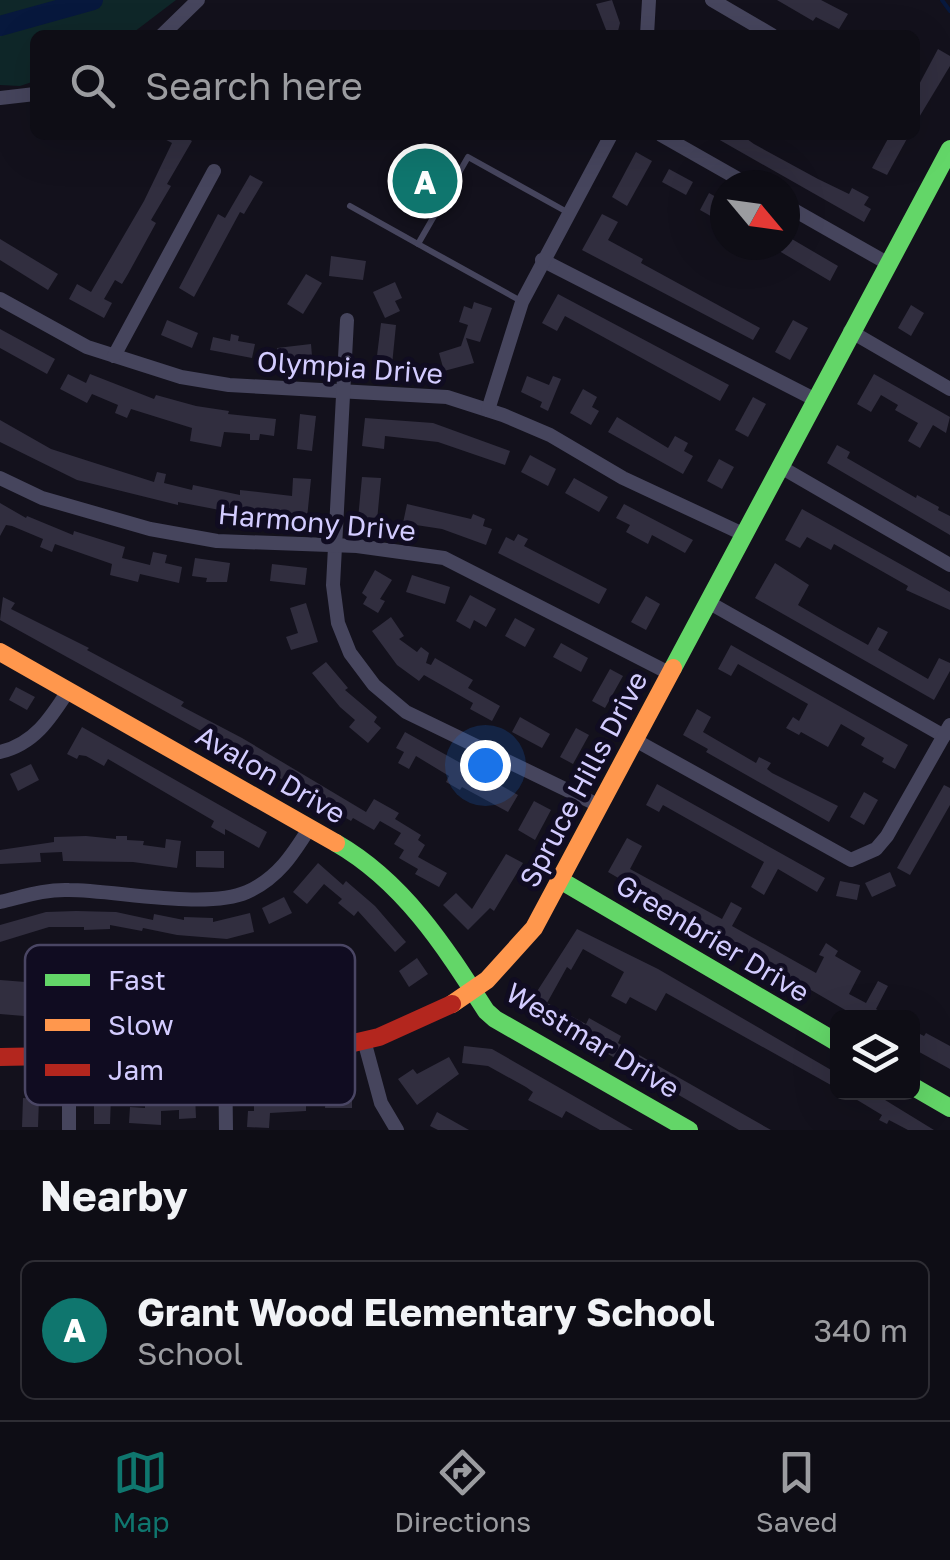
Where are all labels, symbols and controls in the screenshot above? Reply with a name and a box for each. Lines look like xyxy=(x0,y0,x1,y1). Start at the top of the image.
search box xyxy=(30,30,920,140)
icon: search xyxy=(65,58,120,113)
text: Search here xyxy=(145,63,363,108)
pin: A xyxy=(392,144,458,218)
north arrow xyxy=(710,170,800,260)
street label: Olympia Drive xyxy=(256,344,444,390)
street label: Harmony Drive xyxy=(217,497,417,547)
street label: Spruce Hills Drive xyxy=(512,666,654,892)
street label: Avalon Drive xyxy=(191,718,351,830)
your location xyxy=(460,740,511,791)
street label: Greenbrier Drive xyxy=(611,867,815,1009)
legend xyxy=(25,945,355,1105)
text: Fast xyxy=(108,963,166,996)
street label: Westmar Drive xyxy=(501,975,685,1105)
text: Slow xyxy=(108,1008,174,1041)
map controls xyxy=(830,1010,920,1100)
button: layers xyxy=(830,1010,920,1100)
text: Jam xyxy=(108,1053,164,1086)
text: Nearby xyxy=(40,1170,188,1220)
text: Grant Wood Elementary School xyxy=(137,1289,715,1334)
text: A xyxy=(63,1311,86,1349)
text: 340 m xyxy=(814,1311,908,1349)
text: School xyxy=(137,1334,243,1372)
tab: Map xyxy=(112,1445,170,1538)
tab: Directions xyxy=(394,1445,531,1538)
tab: Saved xyxy=(756,1445,838,1538)

